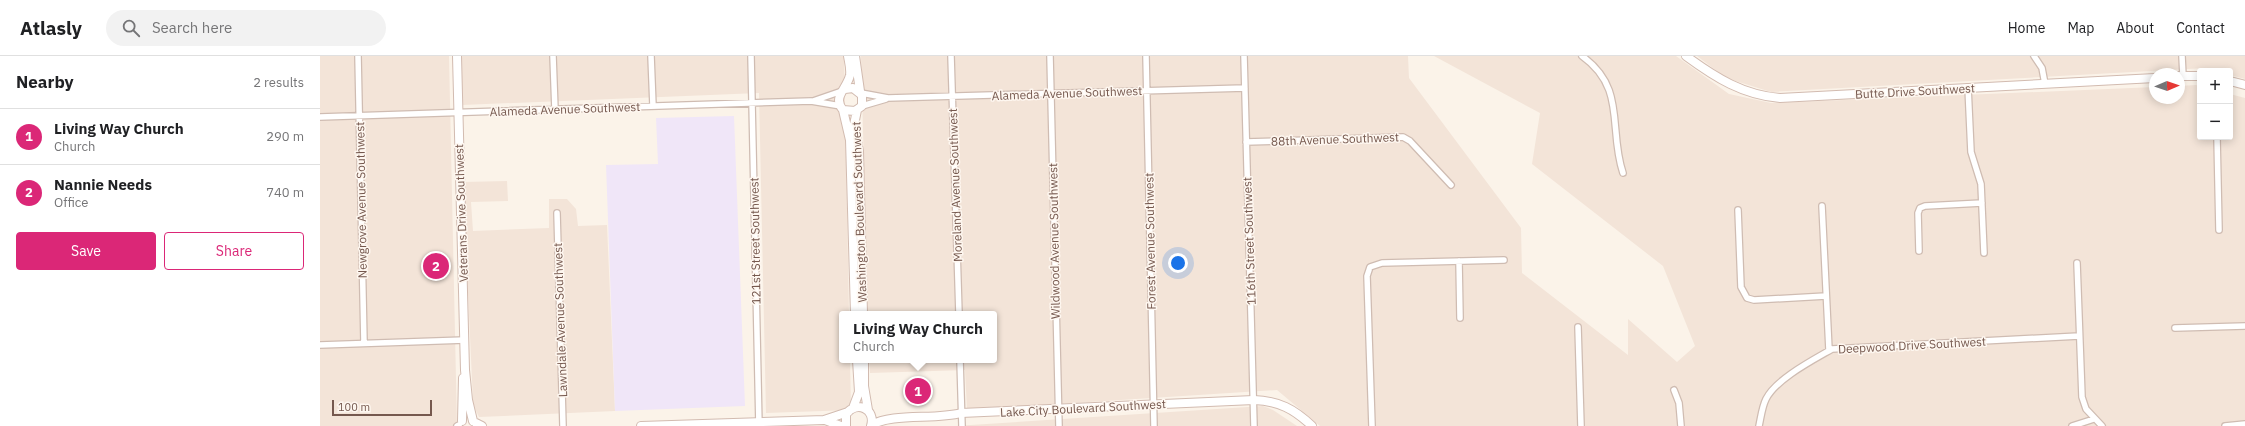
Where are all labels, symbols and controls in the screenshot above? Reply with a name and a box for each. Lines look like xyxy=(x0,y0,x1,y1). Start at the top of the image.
search box xyxy=(106,10,386,46)
text: Atlasly xyxy=(20,16,82,40)
icon: search xyxy=(120,17,142,39)
text: Search here xyxy=(152,18,232,37)
text: Home xyxy=(2008,19,2045,37)
text: Map xyxy=(2067,19,2094,37)
text: About xyxy=(2116,19,2154,37)
text: Contact xyxy=(2176,19,2225,37)
north arrow xyxy=(2149,68,2185,104)
map controls xyxy=(2197,68,2233,140)
button: + xyxy=(2197,68,2233,104)
text: Nearby xyxy=(16,71,74,93)
text: 2 results xyxy=(253,74,304,91)
street label: Butte Drive Southwest xyxy=(1855,80,1975,102)
street label: Alameda Avenue Southwest xyxy=(991,83,1143,103)
street label: Alameda Avenue Southwest xyxy=(489,99,641,119)
button: − xyxy=(2197,104,2233,140)
street label: Moreland Avenue Southwest xyxy=(945,108,965,262)
text: Living Way Church xyxy=(54,119,184,138)
street label: Washington Boulevard Southwest xyxy=(848,121,870,303)
street label: Newgrove Avenue Southwest xyxy=(352,122,370,278)
text: 1 xyxy=(25,128,33,145)
text: 290 m xyxy=(266,128,304,145)
street label: 88th Avenue Southwest xyxy=(1271,129,1399,149)
text: Church xyxy=(54,138,95,155)
street label: Veterans Drive Southwest xyxy=(451,144,471,282)
street label: Wildwood Avenue Southwest xyxy=(1045,163,1063,319)
street label: Forest Avenue Southwest xyxy=(1141,172,1159,310)
text: Nannie Needs xyxy=(54,175,152,194)
street label: 121st Street Southwest xyxy=(746,177,764,305)
street label: 116th Street Southwest xyxy=(1239,177,1259,305)
text: 2 xyxy=(25,184,33,201)
text: 740 m xyxy=(266,184,304,201)
text: Office xyxy=(54,194,88,211)
button: Save xyxy=(16,232,156,270)
button: Share xyxy=(164,232,304,270)
street label: Lawndale Avenue Southwest xyxy=(550,243,570,397)
pin: 2 xyxy=(423,251,449,281)
your location xyxy=(1168,253,1188,273)
popup xyxy=(839,311,997,363)
text: Living Way Church xyxy=(853,319,983,338)
street label: Deepwood Drive Southwest xyxy=(1838,334,1986,356)
text: Church xyxy=(853,338,895,355)
pin: 1 xyxy=(905,376,931,406)
street label: Lake City Boulevard Southwest xyxy=(1000,396,1166,420)
scale bar xyxy=(332,398,432,417)
text: 100 m xyxy=(338,400,370,414)

